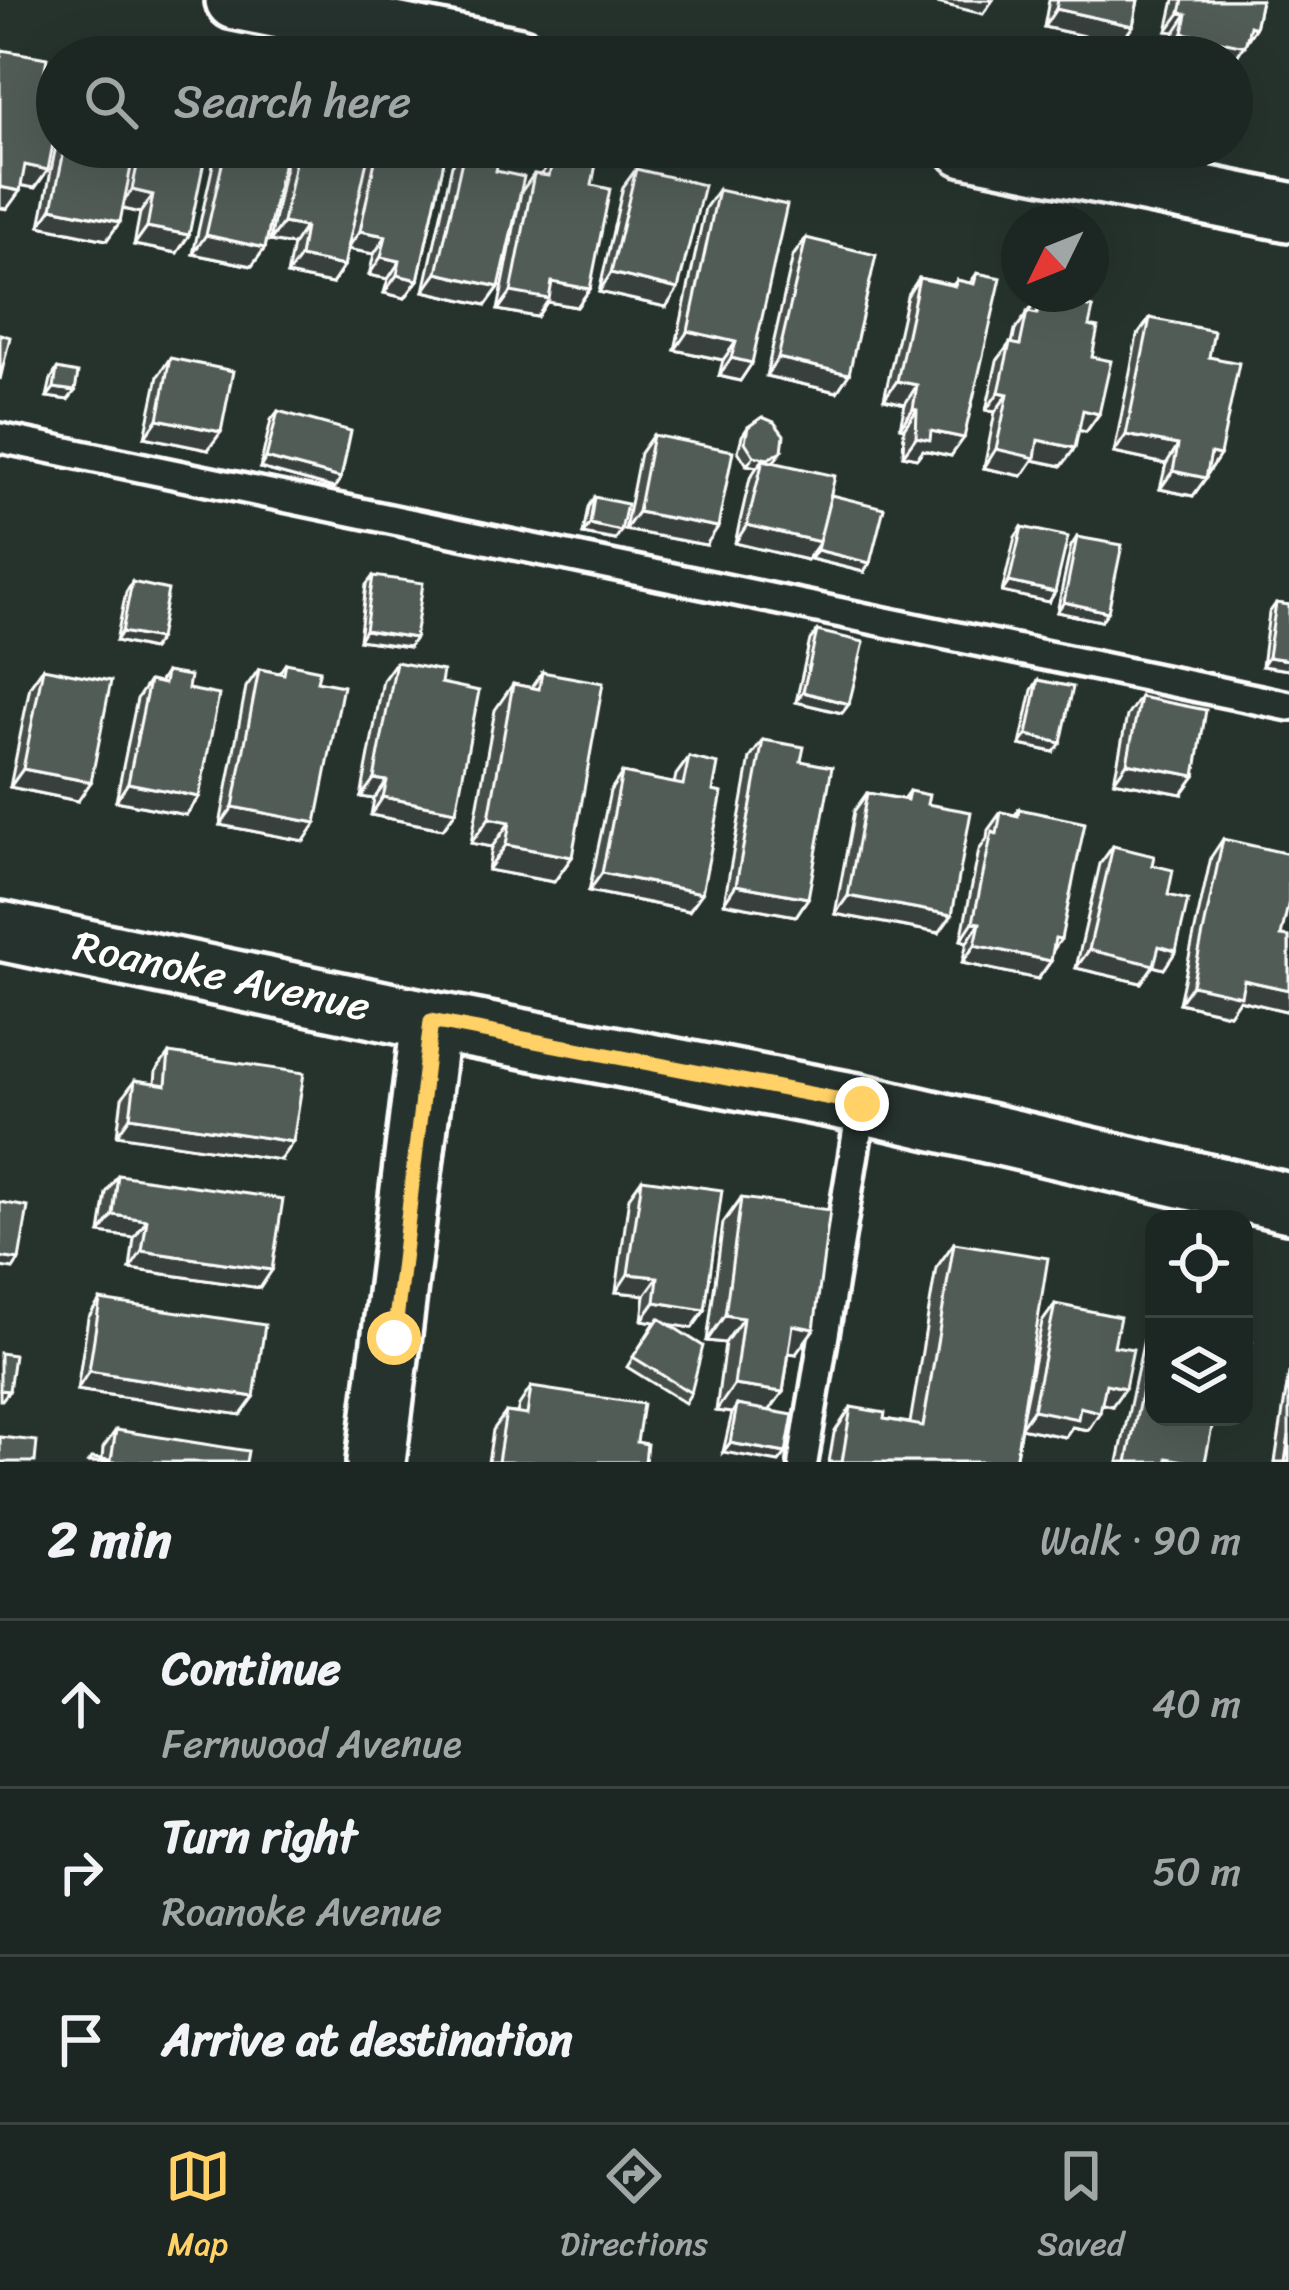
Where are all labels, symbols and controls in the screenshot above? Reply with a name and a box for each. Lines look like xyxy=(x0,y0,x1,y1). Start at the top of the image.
search box xyxy=(36,36,1253,168)
text: Search here xyxy=(174,62,411,142)
icon: search xyxy=(78,69,144,135)
north arrow xyxy=(1001,204,1109,312)
street label: Roanoke Avenue xyxy=(67,908,377,1044)
route end xyxy=(835,1077,889,1131)
map controls xyxy=(1145,1210,1253,1426)
button: locate xyxy=(1145,1210,1253,1318)
route start xyxy=(367,1311,421,1365)
button: layers xyxy=(1145,1318,1253,1426)
text: 2 min xyxy=(48,1495,171,1585)
text: Walk · 90 m xyxy=(1040,1506,1241,1575)
text: Continue xyxy=(162,1629,341,1709)
text: 40 m xyxy=(1152,1669,1241,1738)
icon: ahead xyxy=(48,1671,114,1737)
text: Fernwood Avenue xyxy=(162,1709,462,1778)
text: Turn right xyxy=(162,1797,357,1877)
text: 50 m xyxy=(1152,1837,1241,1906)
icon: right xyxy=(48,1839,114,1905)
text: Roanoke Avenue xyxy=(162,1877,442,1946)
text: Arrive at destination xyxy=(162,2000,572,2080)
icon: arrive xyxy=(48,2007,114,2073)
tab: Map xyxy=(165,2143,231,2273)
tab: Directions xyxy=(560,2143,708,2273)
tab: Saved xyxy=(1037,2143,1124,2273)

